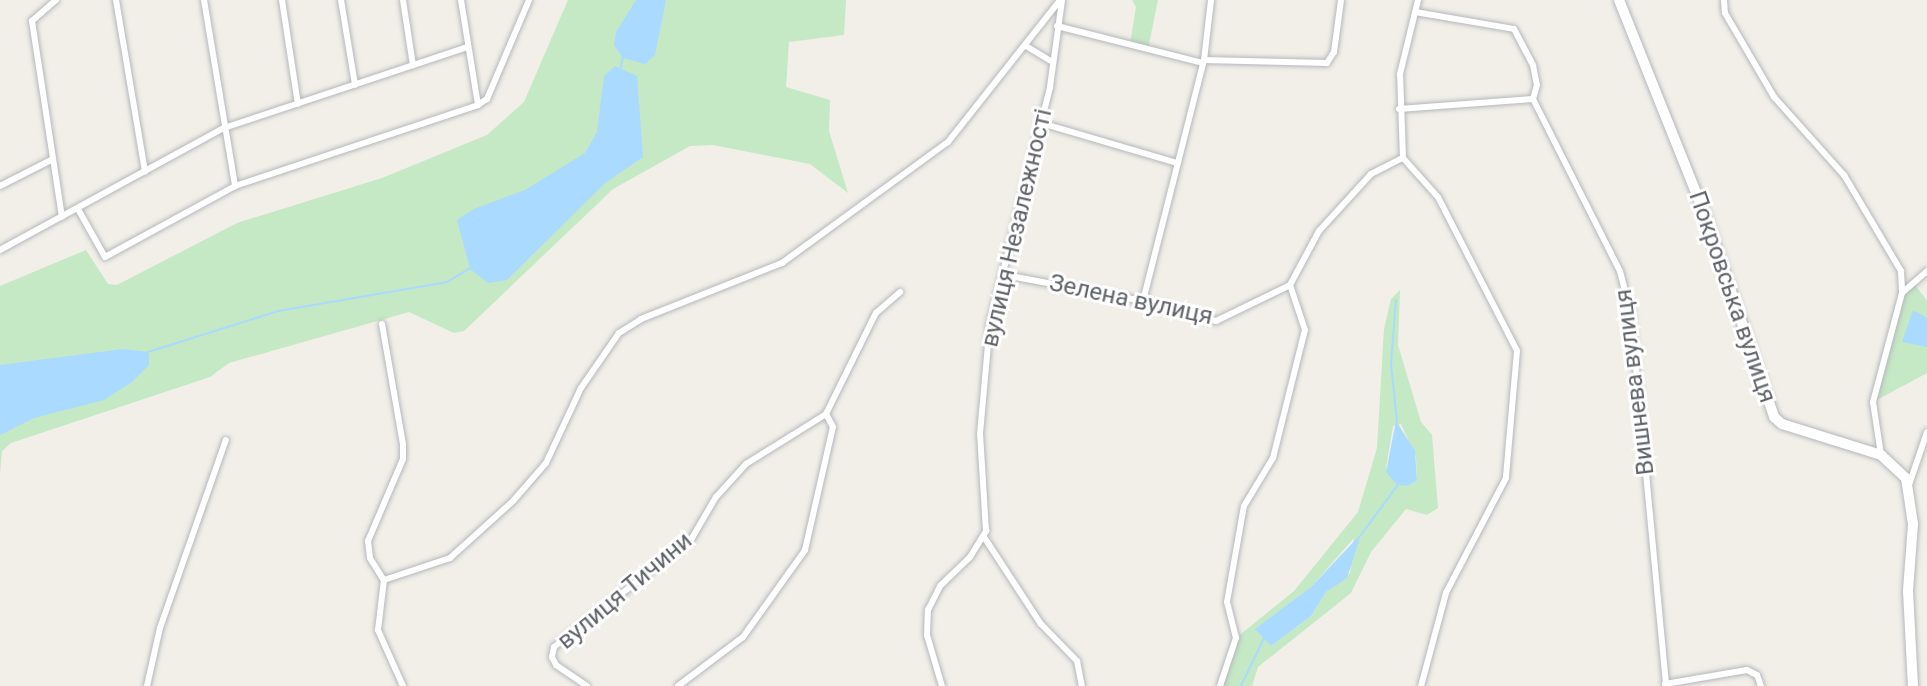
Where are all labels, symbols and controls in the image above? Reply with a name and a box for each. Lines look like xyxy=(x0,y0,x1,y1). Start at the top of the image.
street label: вулиця Незалежності xyxy=(976,106,1058,350)
street label: Покровська вулиця xyxy=(1682,187,1782,407)
street label: Зелена вулиця xyxy=(1047,269,1215,331)
street label: Вишнева вулиця xyxy=(1609,287,1661,477)
street label: вулиця Тичини xyxy=(552,526,698,656)

